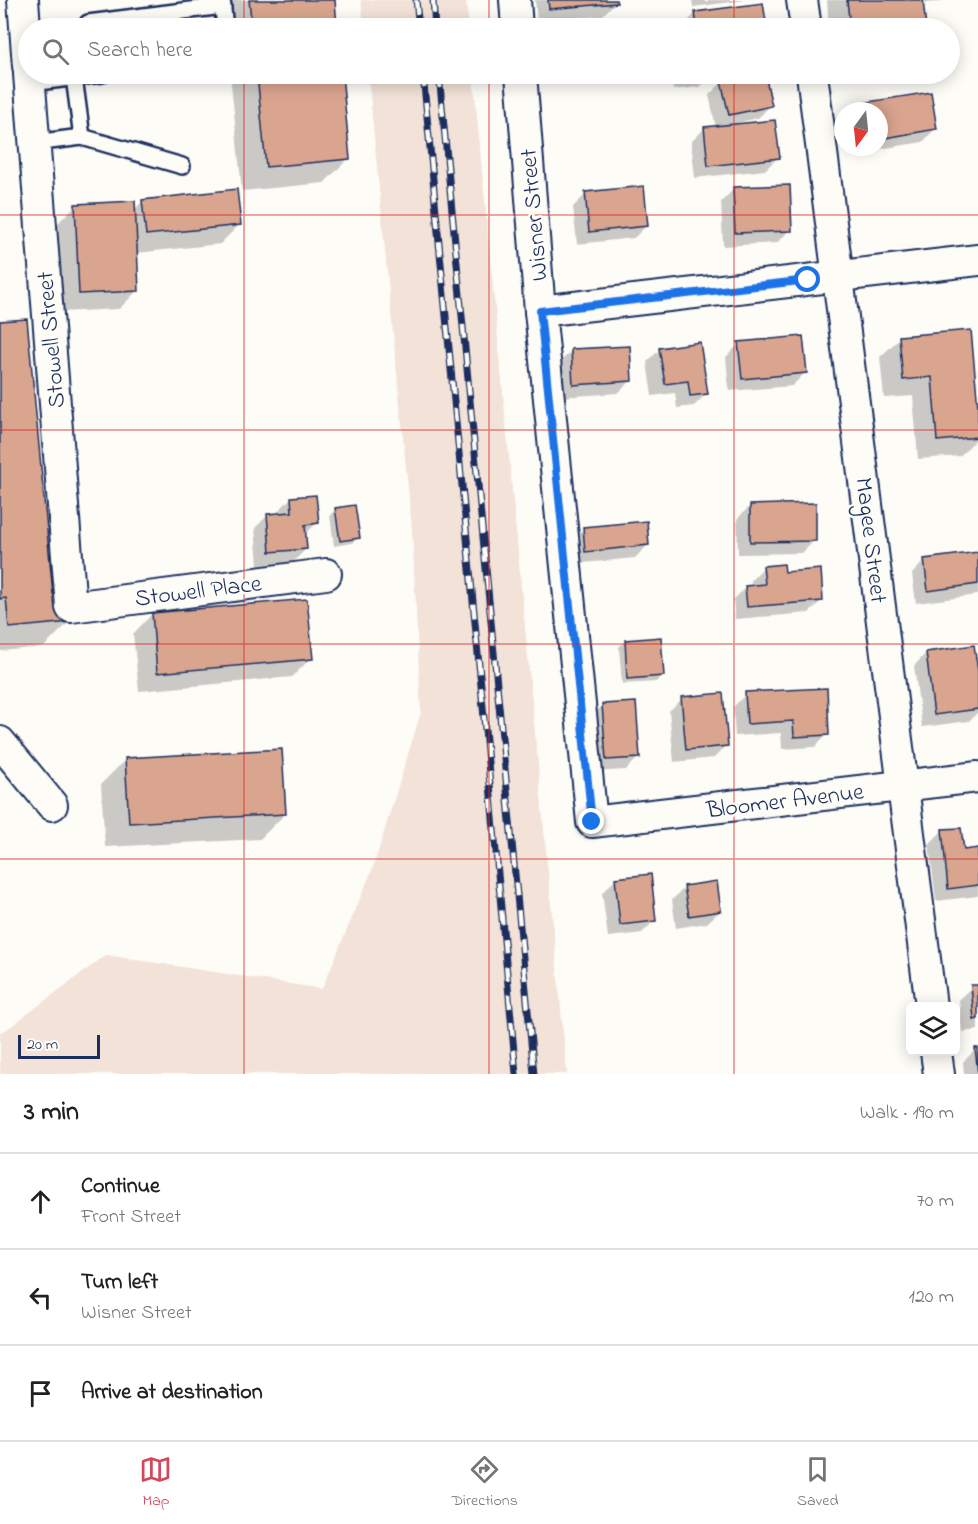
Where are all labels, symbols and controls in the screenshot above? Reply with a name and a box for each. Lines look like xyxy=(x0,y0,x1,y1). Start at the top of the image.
search box xyxy=(18,18,960,84)
icon: search xyxy=(39,35,72,68)
text: Search here xyxy=(87,35,192,67)
north arrow xyxy=(834,102,888,156)
street label: Wisner Street xyxy=(512,147,559,282)
route start xyxy=(794,266,820,292)
street label: Stowell Street xyxy=(29,270,76,410)
street label: Magee Street xyxy=(844,475,895,605)
street label: Stowell Place xyxy=(133,567,264,618)
street label: Bloomer Avenue xyxy=(704,775,866,830)
route end xyxy=(578,808,604,834)
map controls xyxy=(906,1002,960,1056)
button: layers xyxy=(906,1002,960,1056)
scale bar xyxy=(18,1032,100,1060)
text: 20 m xyxy=(27,1033,58,1057)
text: 3 min xyxy=(24,1094,79,1132)
text: Walk · 190 m xyxy=(860,1099,954,1128)
text: Continue xyxy=(81,1171,160,1203)
icon: ahead xyxy=(24,1185,57,1218)
text: 70 m xyxy=(917,1187,954,1216)
text: Front Street xyxy=(81,1203,181,1232)
text: Turn left xyxy=(81,1267,158,1299)
icon: left xyxy=(24,1281,57,1314)
text: 120 m xyxy=(909,1283,954,1312)
text: Wisner Street xyxy=(81,1299,192,1328)
icon: arrive xyxy=(24,1377,57,1410)
text: Arrive at destination xyxy=(81,1377,263,1409)
tab: Map xyxy=(139,1453,172,1513)
tab: Directions xyxy=(451,1453,518,1513)
tab: Saved xyxy=(797,1453,839,1513)

